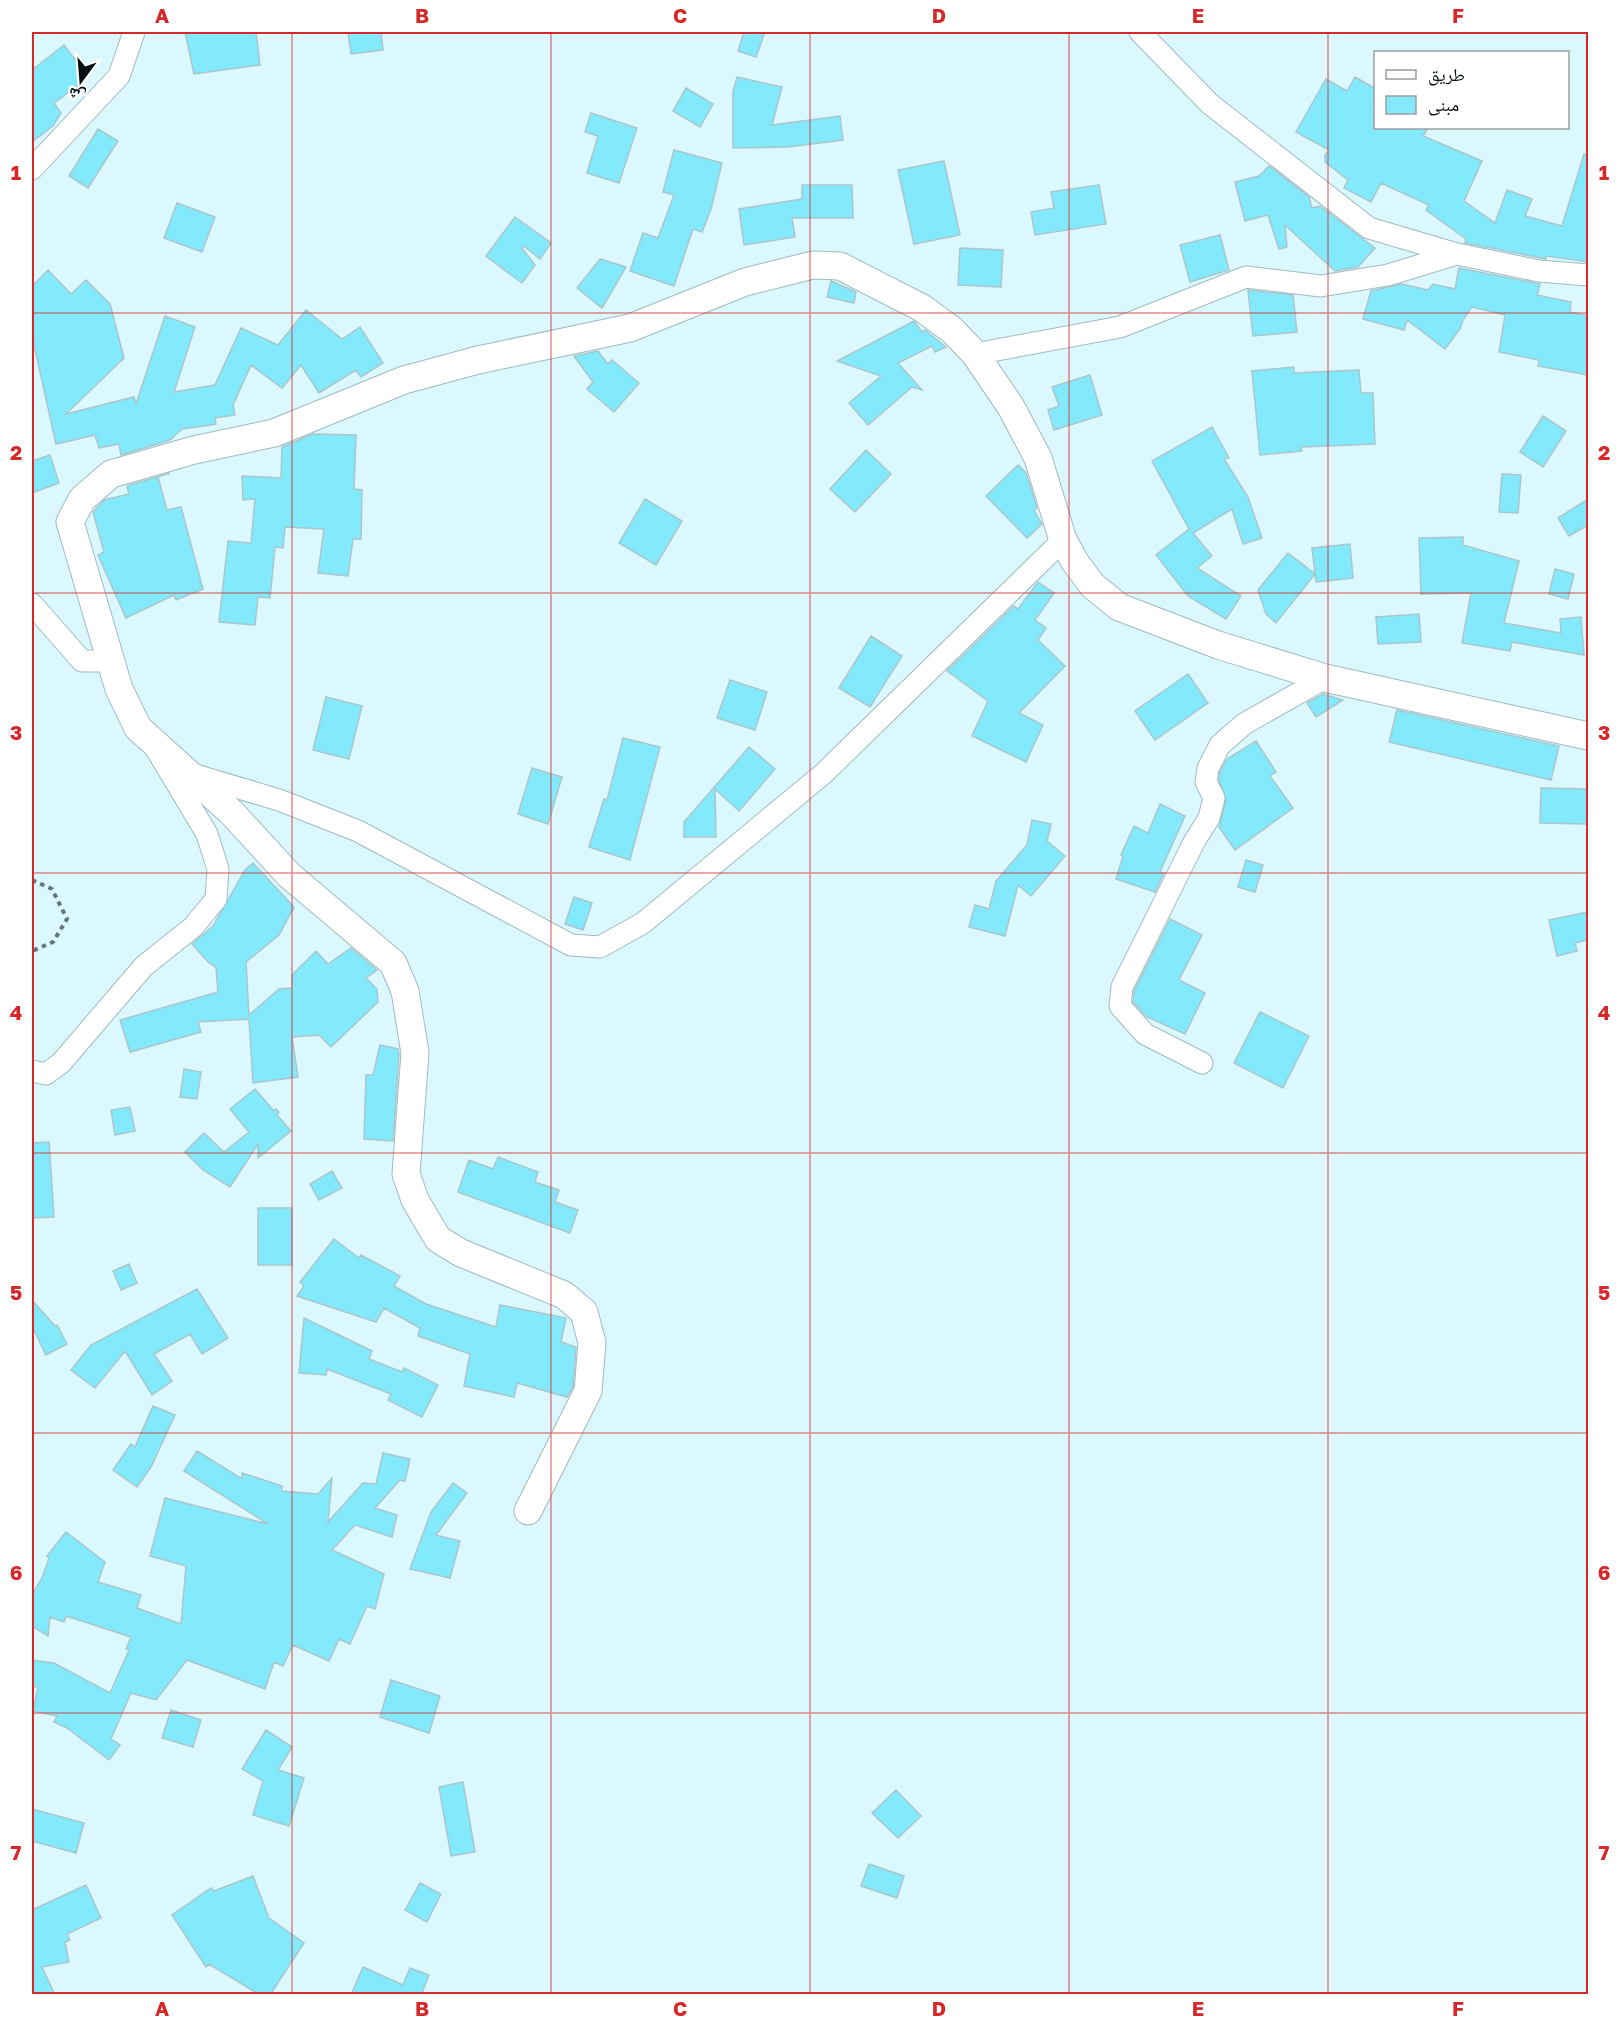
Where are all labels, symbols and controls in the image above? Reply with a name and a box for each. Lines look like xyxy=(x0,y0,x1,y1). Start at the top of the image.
text: A xyxy=(155,3,169,27)
text: B xyxy=(415,3,429,27)
text: C xyxy=(673,3,687,27)
text: D xyxy=(932,3,946,27)
text: E xyxy=(1192,3,1204,27)
text: F xyxy=(1452,3,1464,27)
north arrow xyxy=(51,51,111,111)
legend xyxy=(1374,51,1569,129)
text: طريق xyxy=(1428,63,1465,86)
text: ش xyxy=(66,83,88,107)
text: مبنى xyxy=(1428,93,1459,116)
text: 1 xyxy=(11,160,21,184)
text: 1 xyxy=(1599,160,1609,184)
text: 2 xyxy=(10,440,22,464)
text: 2 xyxy=(1598,440,1610,464)
text: 3 xyxy=(10,720,22,744)
text: 3 xyxy=(1598,720,1610,744)
text: 4 xyxy=(10,1000,22,1024)
text: 4 xyxy=(1598,1000,1610,1024)
text: 5 xyxy=(10,1280,22,1304)
text: 5 xyxy=(1598,1280,1610,1304)
text: 6 xyxy=(10,1560,22,1584)
text: 6 xyxy=(1598,1560,1610,1584)
text: 7 xyxy=(11,1840,22,1864)
text: 7 xyxy=(1599,1840,1610,1864)
text: A xyxy=(155,1996,169,2020)
text: B xyxy=(415,1996,429,2020)
text: C xyxy=(673,1996,687,2020)
text: D xyxy=(932,1996,946,2020)
text: E xyxy=(1192,1996,1204,2020)
text: F xyxy=(1452,1996,1464,2020)

